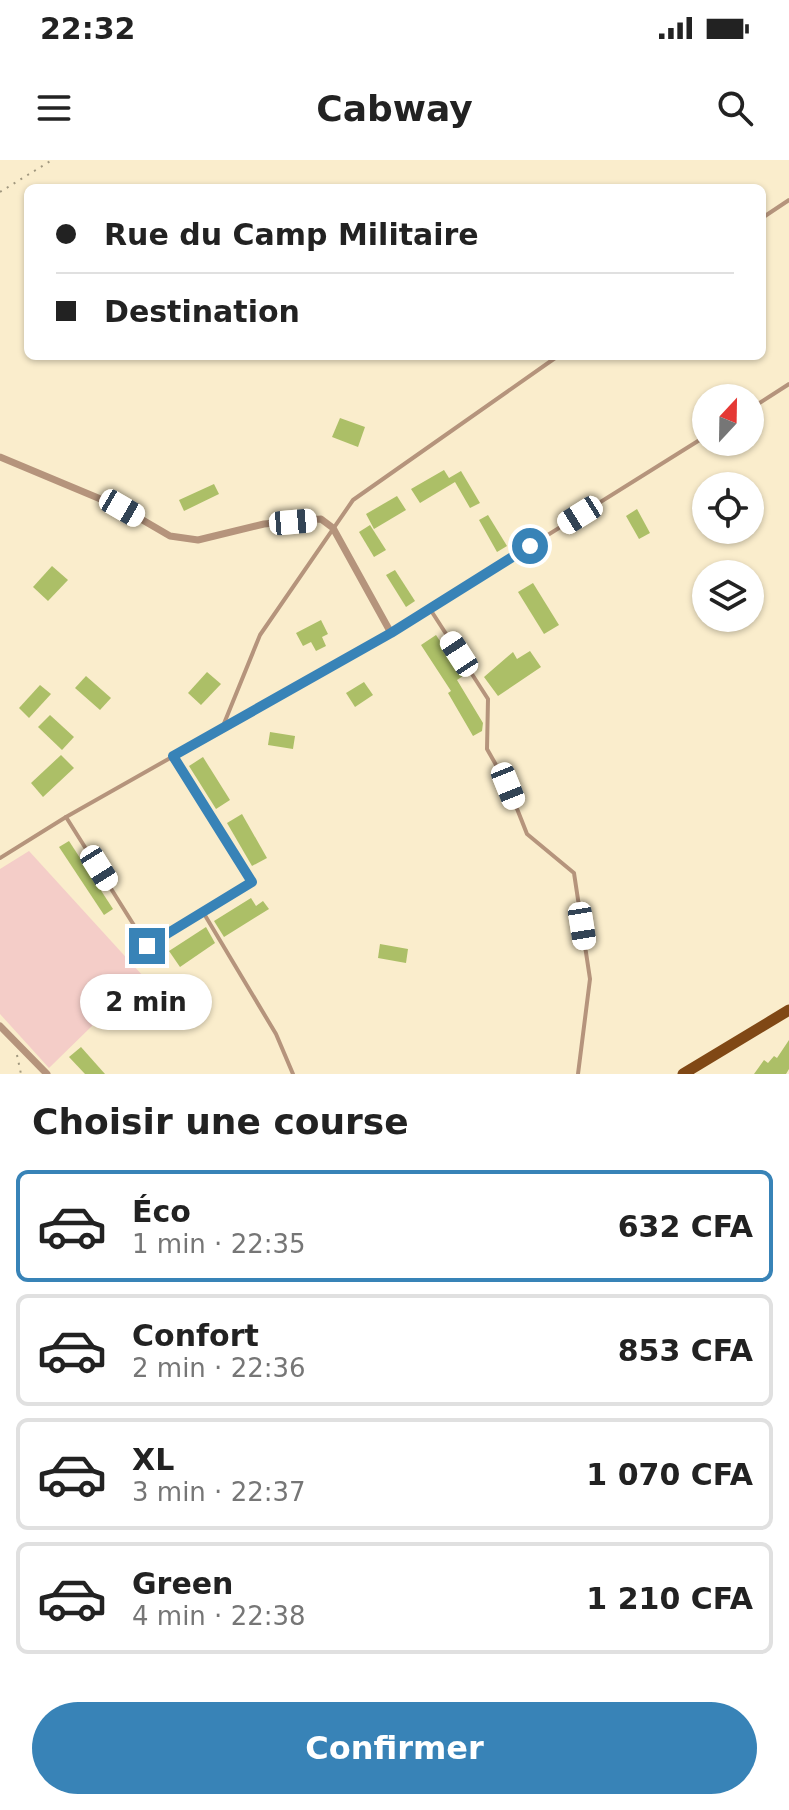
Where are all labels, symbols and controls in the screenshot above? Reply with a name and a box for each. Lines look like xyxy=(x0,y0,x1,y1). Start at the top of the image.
text: 22:32 xyxy=(40,11,136,46)
icon: menu xyxy=(32,86,76,130)
icon: search xyxy=(713,86,757,130)
text: Cabway xyxy=(316,88,473,129)
text: Rue du Camp Militaire xyxy=(104,217,479,252)
text: Destination xyxy=(104,294,300,329)
north arrow xyxy=(692,384,764,456)
map controls xyxy=(692,384,764,632)
button: locate xyxy=(692,472,764,544)
car xyxy=(95,486,149,530)
car xyxy=(553,492,607,538)
car xyxy=(268,508,318,536)
route start xyxy=(512,528,548,564)
button: layers xyxy=(692,560,764,632)
car xyxy=(436,627,482,681)
car xyxy=(488,759,528,813)
car xyxy=(76,841,122,895)
car xyxy=(566,900,598,952)
route end xyxy=(129,928,165,964)
callout: 2 min xyxy=(81,974,213,1030)
text: 2 min xyxy=(105,987,187,1017)
text: Choisir une course xyxy=(32,1101,409,1142)
icon: car xyxy=(36,1190,108,1262)
text: Éco xyxy=(132,1194,191,1229)
text: 632 CFA xyxy=(618,1209,753,1244)
text: 1 min · 22:35 xyxy=(132,1229,306,1259)
icon: car xyxy=(36,1314,108,1386)
text: Confort xyxy=(132,1318,259,1353)
text: 853 CFA xyxy=(618,1333,753,1368)
text: 2 min · 22:36 xyxy=(132,1353,306,1383)
icon: car xyxy=(36,1438,108,1510)
text: XL xyxy=(132,1442,174,1477)
text: 1 070 CFA xyxy=(586,1457,753,1492)
text: 3 min · 22:37 xyxy=(132,1477,306,1507)
icon: car xyxy=(36,1562,108,1634)
text: Green xyxy=(132,1566,233,1601)
text: 1 210 CFA xyxy=(586,1581,753,1616)
text: 4 min · 22:38 xyxy=(132,1601,306,1631)
button: Confirmer xyxy=(32,1702,757,1794)

